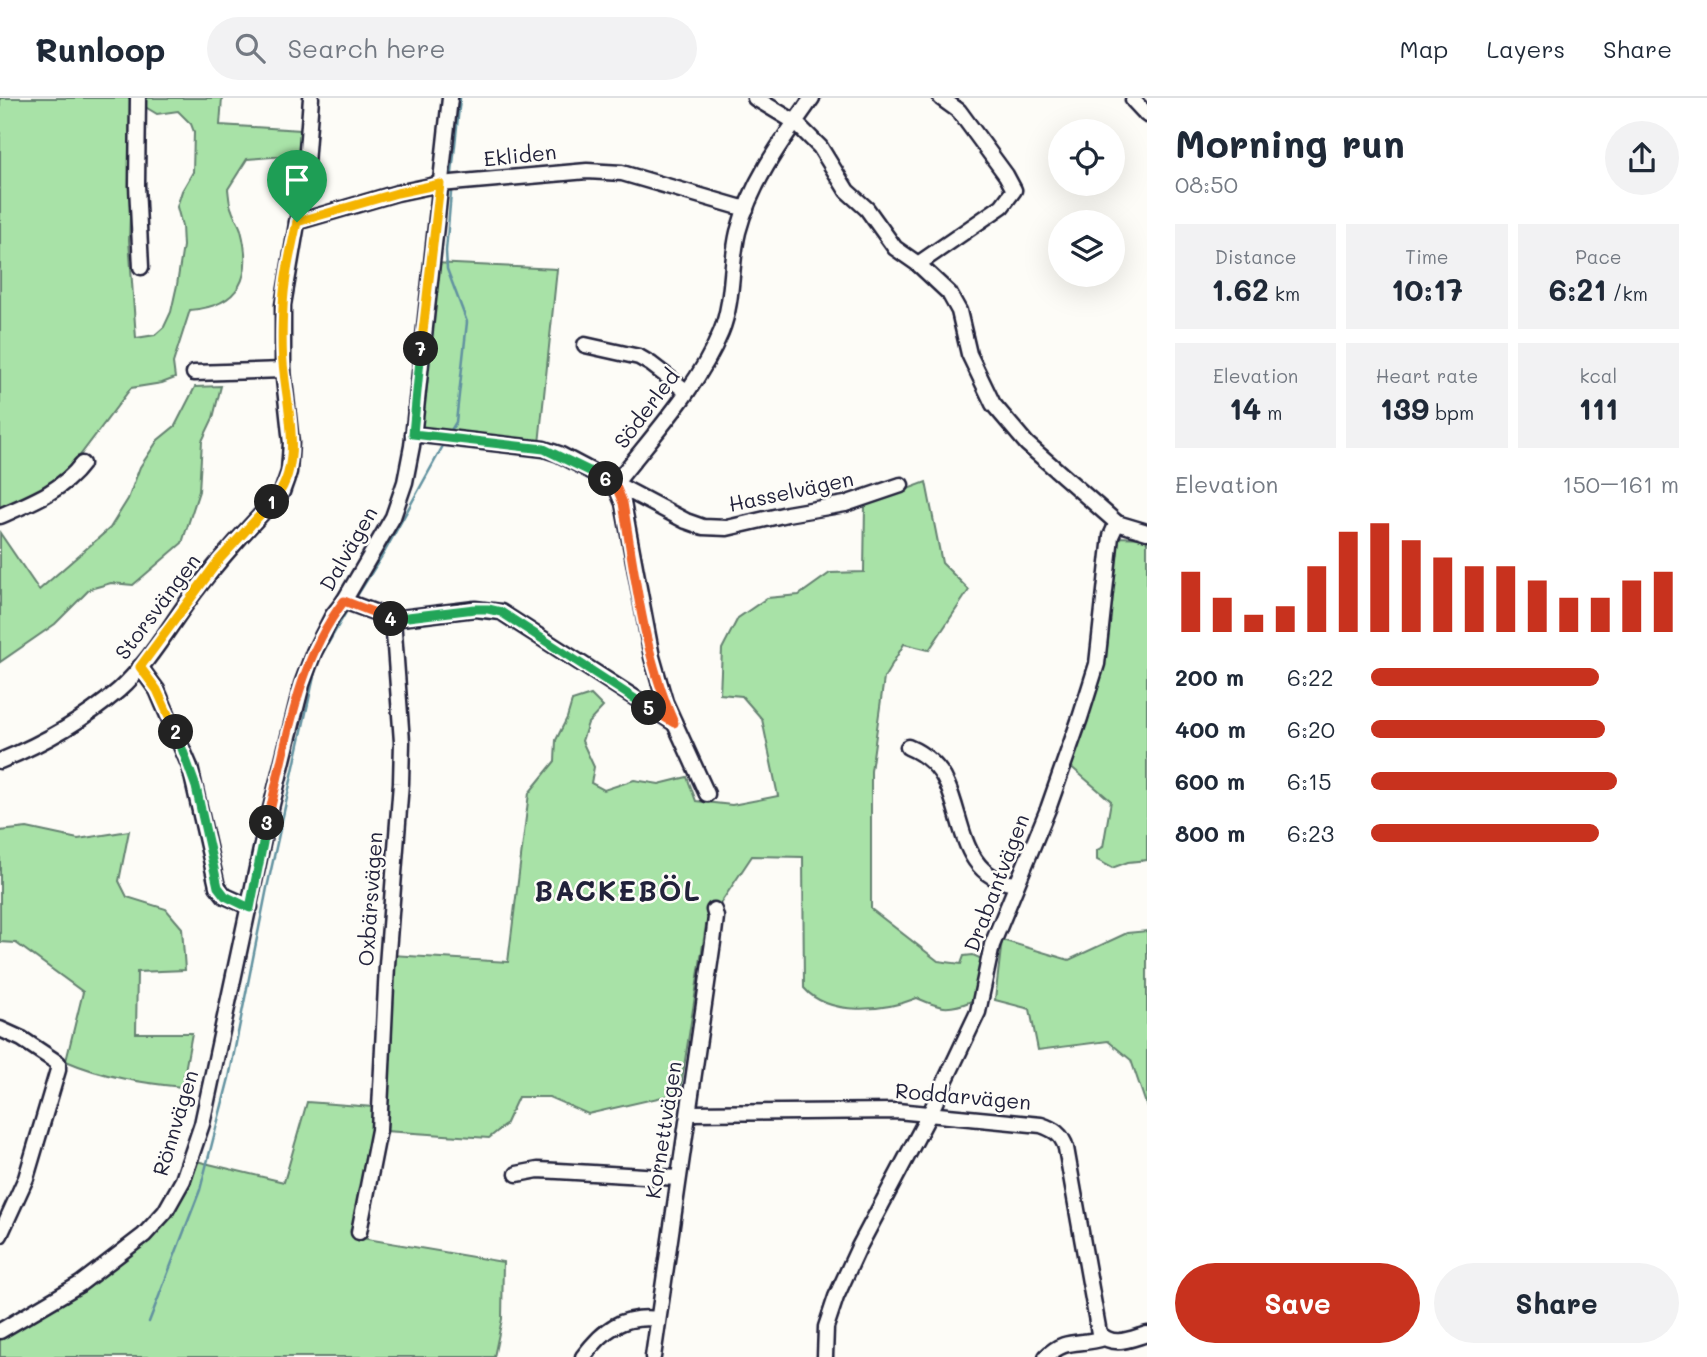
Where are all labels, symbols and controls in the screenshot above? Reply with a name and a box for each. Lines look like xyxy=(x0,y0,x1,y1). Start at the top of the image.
search box xyxy=(207,17,697,80)
text: Runloop xyxy=(35,27,165,70)
icon: search xyxy=(231,29,269,67)
text: Search here xyxy=(287,31,446,65)
text: Map xyxy=(1400,33,1448,64)
text: Layers xyxy=(1486,33,1565,64)
text: Share xyxy=(1603,33,1672,64)
text: Morning run xyxy=(1175,118,1405,168)
map controls xyxy=(1048,119,1125,287)
button: locate xyxy=(1048,119,1125,196)
button: share xyxy=(1605,121,1679,195)
street label: Ekliden xyxy=(482,137,557,172)
pin xyxy=(267,150,327,222)
icon: arrive xyxy=(278,161,316,199)
text: 08:50 xyxy=(1175,169,1238,199)
button: layers xyxy=(1048,210,1125,287)
text: Distance xyxy=(1215,244,1297,269)
text: Time xyxy=(1405,244,1449,269)
text: Pace xyxy=(1575,244,1622,269)
text: 1.62 xyxy=(1211,269,1269,309)
text: 10:17 xyxy=(1391,269,1463,309)
text: 6:21 xyxy=(1549,269,1607,309)
text: km xyxy=(1269,281,1300,306)
text: /km xyxy=(1607,281,1648,306)
pin: 7 xyxy=(404,331,438,366)
text: 7 xyxy=(415,336,426,361)
street label: Söderled xyxy=(607,363,684,453)
text: Elevation xyxy=(1213,363,1298,388)
text: Heart rate xyxy=(1376,363,1478,388)
text: kcal xyxy=(1579,363,1617,388)
text: 14 xyxy=(1229,388,1261,428)
text: 139 xyxy=(1380,388,1429,428)
text: 111 xyxy=(1578,388,1618,428)
text: m xyxy=(1261,400,1282,425)
text: bpm xyxy=(1429,400,1474,425)
pin: 6 xyxy=(588,462,624,496)
street label: Hasselvägen xyxy=(726,464,856,517)
text: 6 xyxy=(600,466,611,491)
text: Elevation xyxy=(1175,469,1278,499)
text: 150–161 m xyxy=(1562,469,1679,499)
pin: 1 xyxy=(254,484,290,520)
text: 1 xyxy=(267,489,276,514)
street label: Dalvägen xyxy=(313,501,383,595)
street label: Storsvängen xyxy=(108,548,206,665)
pin: 4 xyxy=(374,602,408,636)
text: 4 xyxy=(384,606,397,631)
text: 200 m xyxy=(1175,662,1244,692)
text: 6:22 xyxy=(1287,662,1334,692)
pin: 5 xyxy=(632,690,666,726)
text: 5 xyxy=(643,695,654,720)
pin: 2 xyxy=(158,714,194,750)
text: 400 m xyxy=(1175,714,1246,744)
text: 6:20 xyxy=(1287,714,1335,744)
text: 2 xyxy=(170,719,181,744)
text: 600 m xyxy=(1175,766,1245,796)
text: 6:15 xyxy=(1287,766,1332,796)
pin: 3 xyxy=(250,806,284,840)
text: 3 xyxy=(261,810,272,835)
street label: Drabantvägen xyxy=(957,810,1034,955)
text: 800 m xyxy=(1175,818,1245,848)
text: 6:23 xyxy=(1287,818,1334,848)
street label: Oxbärsvägen xyxy=(351,831,388,967)
district label: BACKEBÖL xyxy=(534,872,702,908)
street label: Kornettvägen xyxy=(638,1059,687,1201)
street label: Rönnvägen xyxy=(146,1066,203,1179)
street label: Roddarvägen xyxy=(894,1076,1032,1115)
button: Save xyxy=(1175,1263,1420,1343)
button: Share xyxy=(1434,1263,1679,1343)

